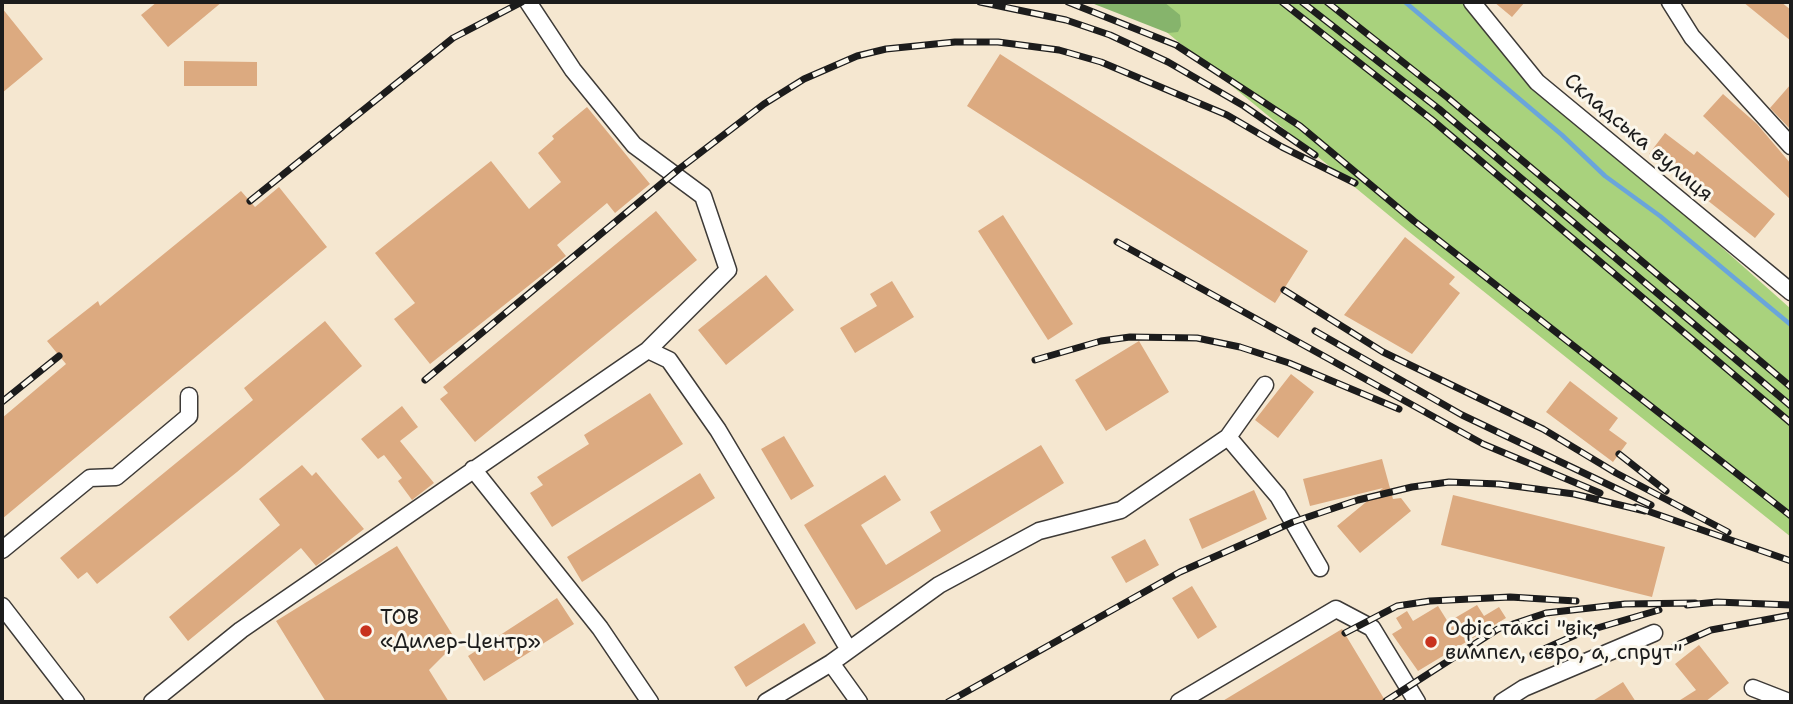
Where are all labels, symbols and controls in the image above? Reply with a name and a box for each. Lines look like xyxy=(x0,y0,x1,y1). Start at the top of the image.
street label: Складська вулиця xyxy=(1558,68,1718,208)
place label: ТОВ «Дилер-Центр» xyxy=(380,606,541,656)
place label: Офіс таксі "вік, вимпєл, євро, а, спрут" xyxy=(1445,617,1683,667)
marker: ТОВ «Дилер-Центр» xyxy=(358,623,374,639)
marker: Офіс таксі "вік, вимпєл, євро, а, спрут" xyxy=(1423,634,1439,650)

